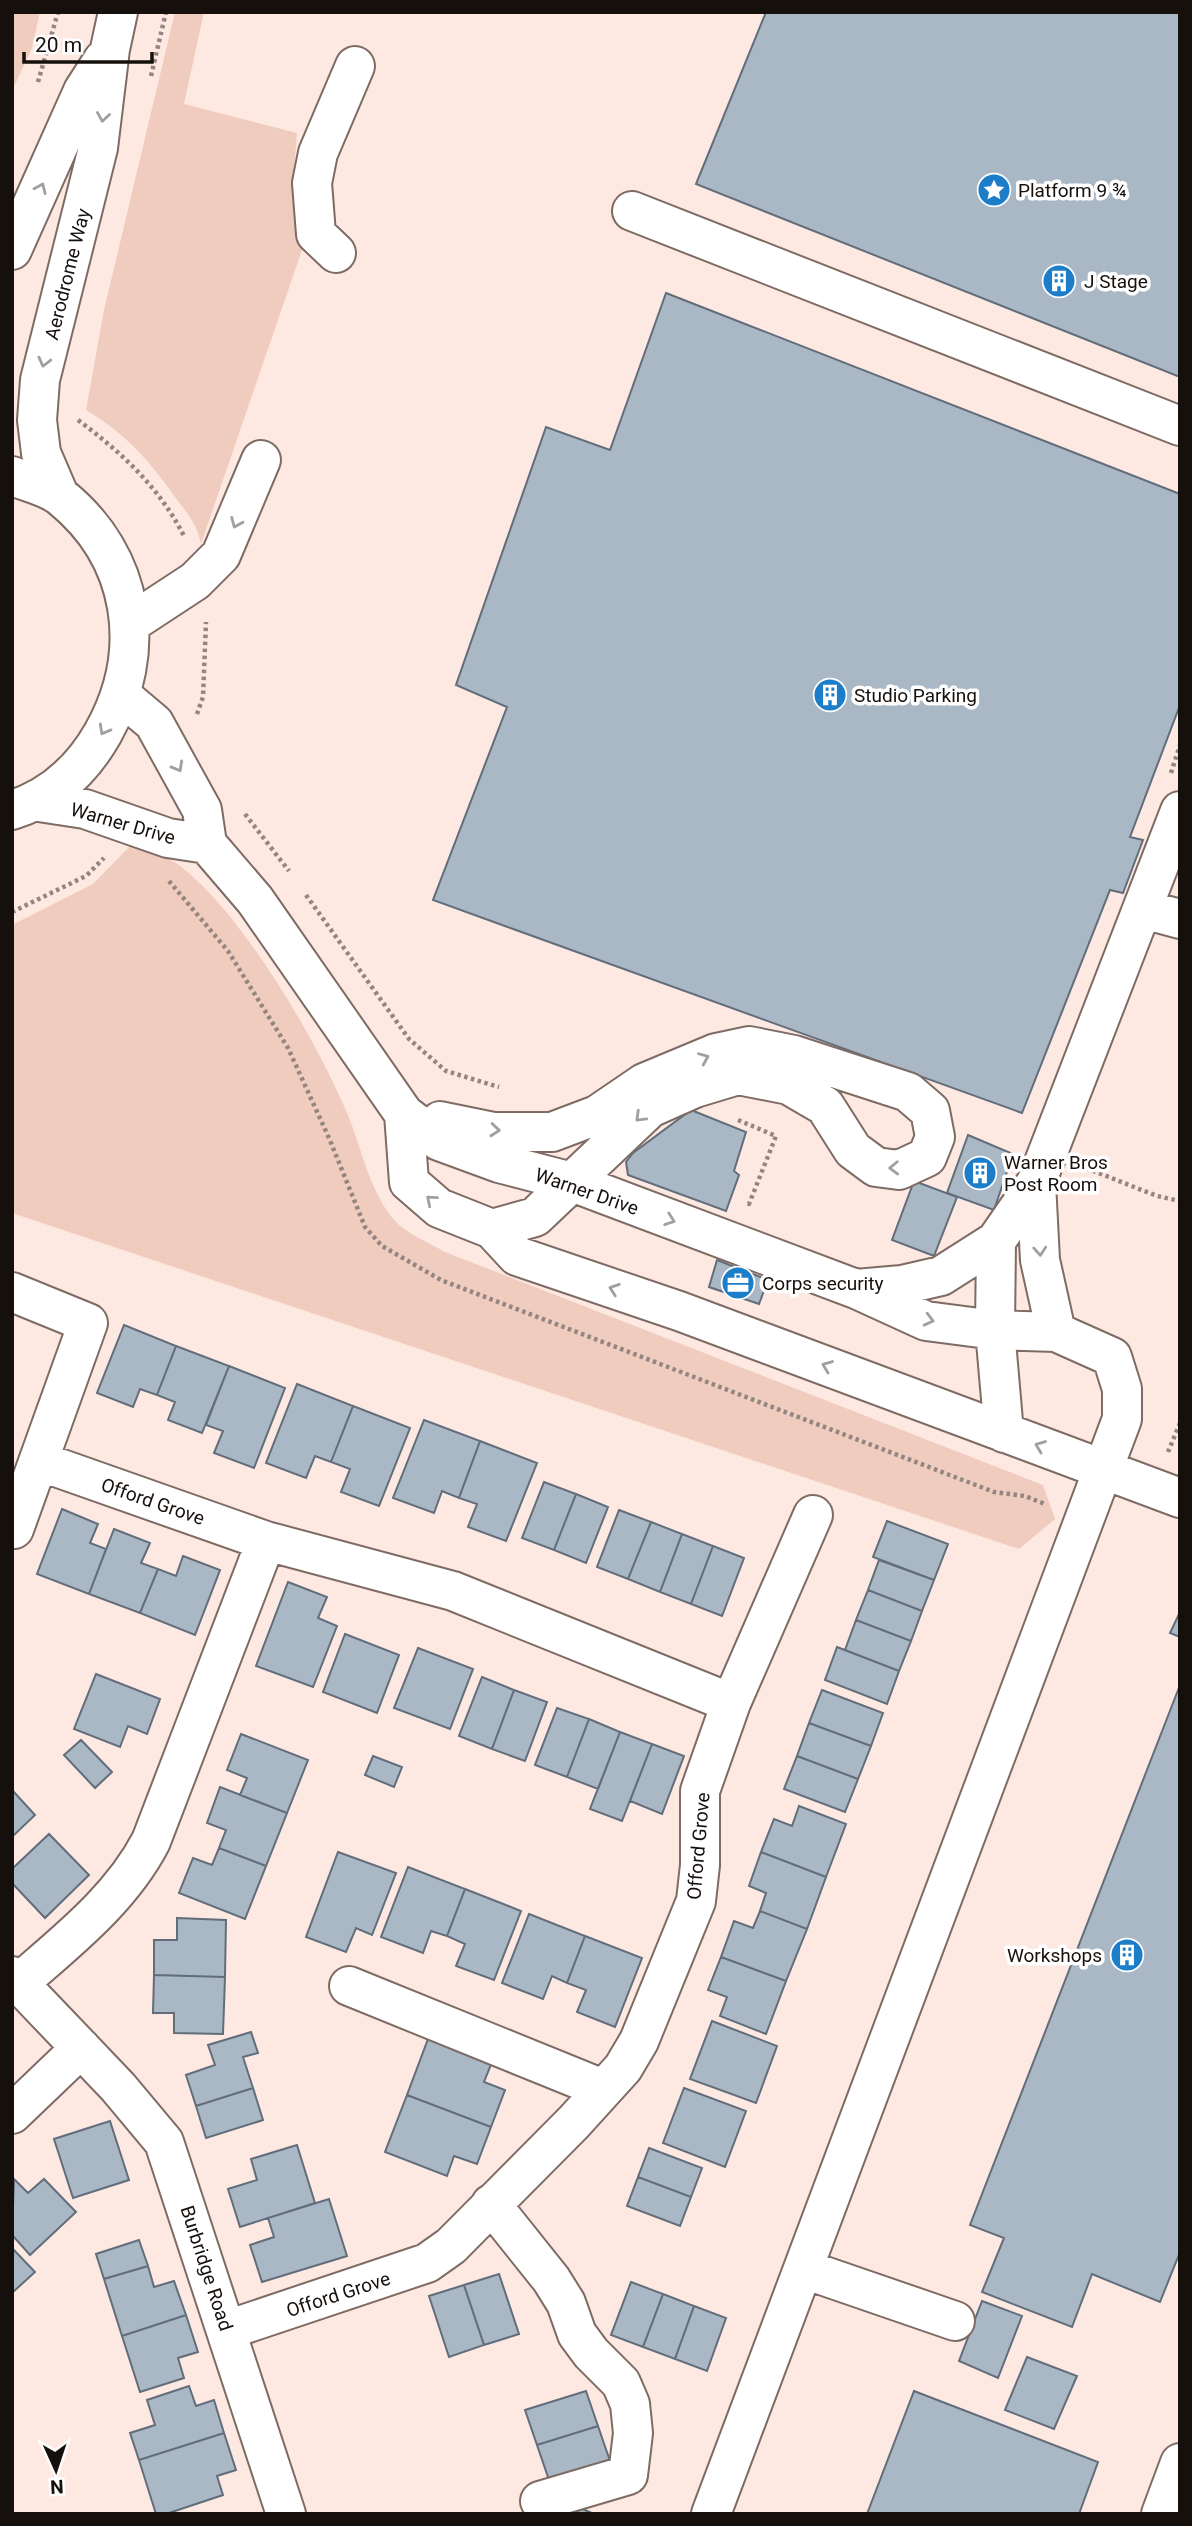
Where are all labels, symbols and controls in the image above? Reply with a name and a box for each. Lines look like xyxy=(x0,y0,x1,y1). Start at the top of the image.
scale bar xyxy=(24,21,152,65)
text: 20 m xyxy=(35,33,82,57)
one-way arrow xyxy=(96,111,111,123)
place icon: Platform 9 ¾ xyxy=(975,171,1013,209)
place label: Platform 9 ¾ xyxy=(1018,179,1127,202)
one-way arrow xyxy=(33,183,47,195)
street label: Aerodrome Way xyxy=(40,206,95,342)
building icon: J Stage xyxy=(1040,262,1078,300)
place label: J Stage xyxy=(1084,270,1148,293)
one-way arrow xyxy=(38,356,52,368)
one-way arrow xyxy=(230,516,244,528)
building icon: Studio Parking xyxy=(811,676,849,714)
place label: Studio Parking xyxy=(854,684,977,707)
one-way arrow xyxy=(99,723,112,736)
one-way arrow xyxy=(170,760,183,773)
street label: Warner Drive xyxy=(68,798,178,849)
one-way arrow xyxy=(697,1052,710,1066)
one-way arrow xyxy=(635,1109,648,1122)
one-way arrow xyxy=(489,1123,501,1138)
place label: Warner Bros Post Room xyxy=(1004,1151,1108,1196)
building icon: Warner Bros Post Room xyxy=(961,1154,999,1192)
one-way arrow xyxy=(888,1160,899,1175)
street label: Warner Drive xyxy=(532,1163,642,1220)
one-way arrow xyxy=(426,1196,439,1208)
one-way arrow xyxy=(664,1212,676,1226)
one-way arrow xyxy=(1032,1246,1047,1257)
office icon: Corps security xyxy=(719,1264,757,1302)
place label: Corps security xyxy=(762,1272,883,1295)
one-way arrow xyxy=(608,1283,621,1297)
one-way arrow xyxy=(923,1312,935,1326)
one-way arrow xyxy=(822,1361,834,1375)
one-way arrow xyxy=(1035,1440,1047,1454)
street label: Offord Grove xyxy=(98,1473,208,1530)
street label: Offord Grove xyxy=(682,1791,715,1901)
building icon: Workshops xyxy=(1108,1936,1146,1974)
place label: Workshops xyxy=(1007,1944,1102,1967)
street label: Burbridge Road xyxy=(175,2203,238,2334)
street label: Offord Grove xyxy=(283,2267,393,2322)
north arrow xyxy=(21,2435,91,2505)
text: N xyxy=(50,2475,64,2498)

